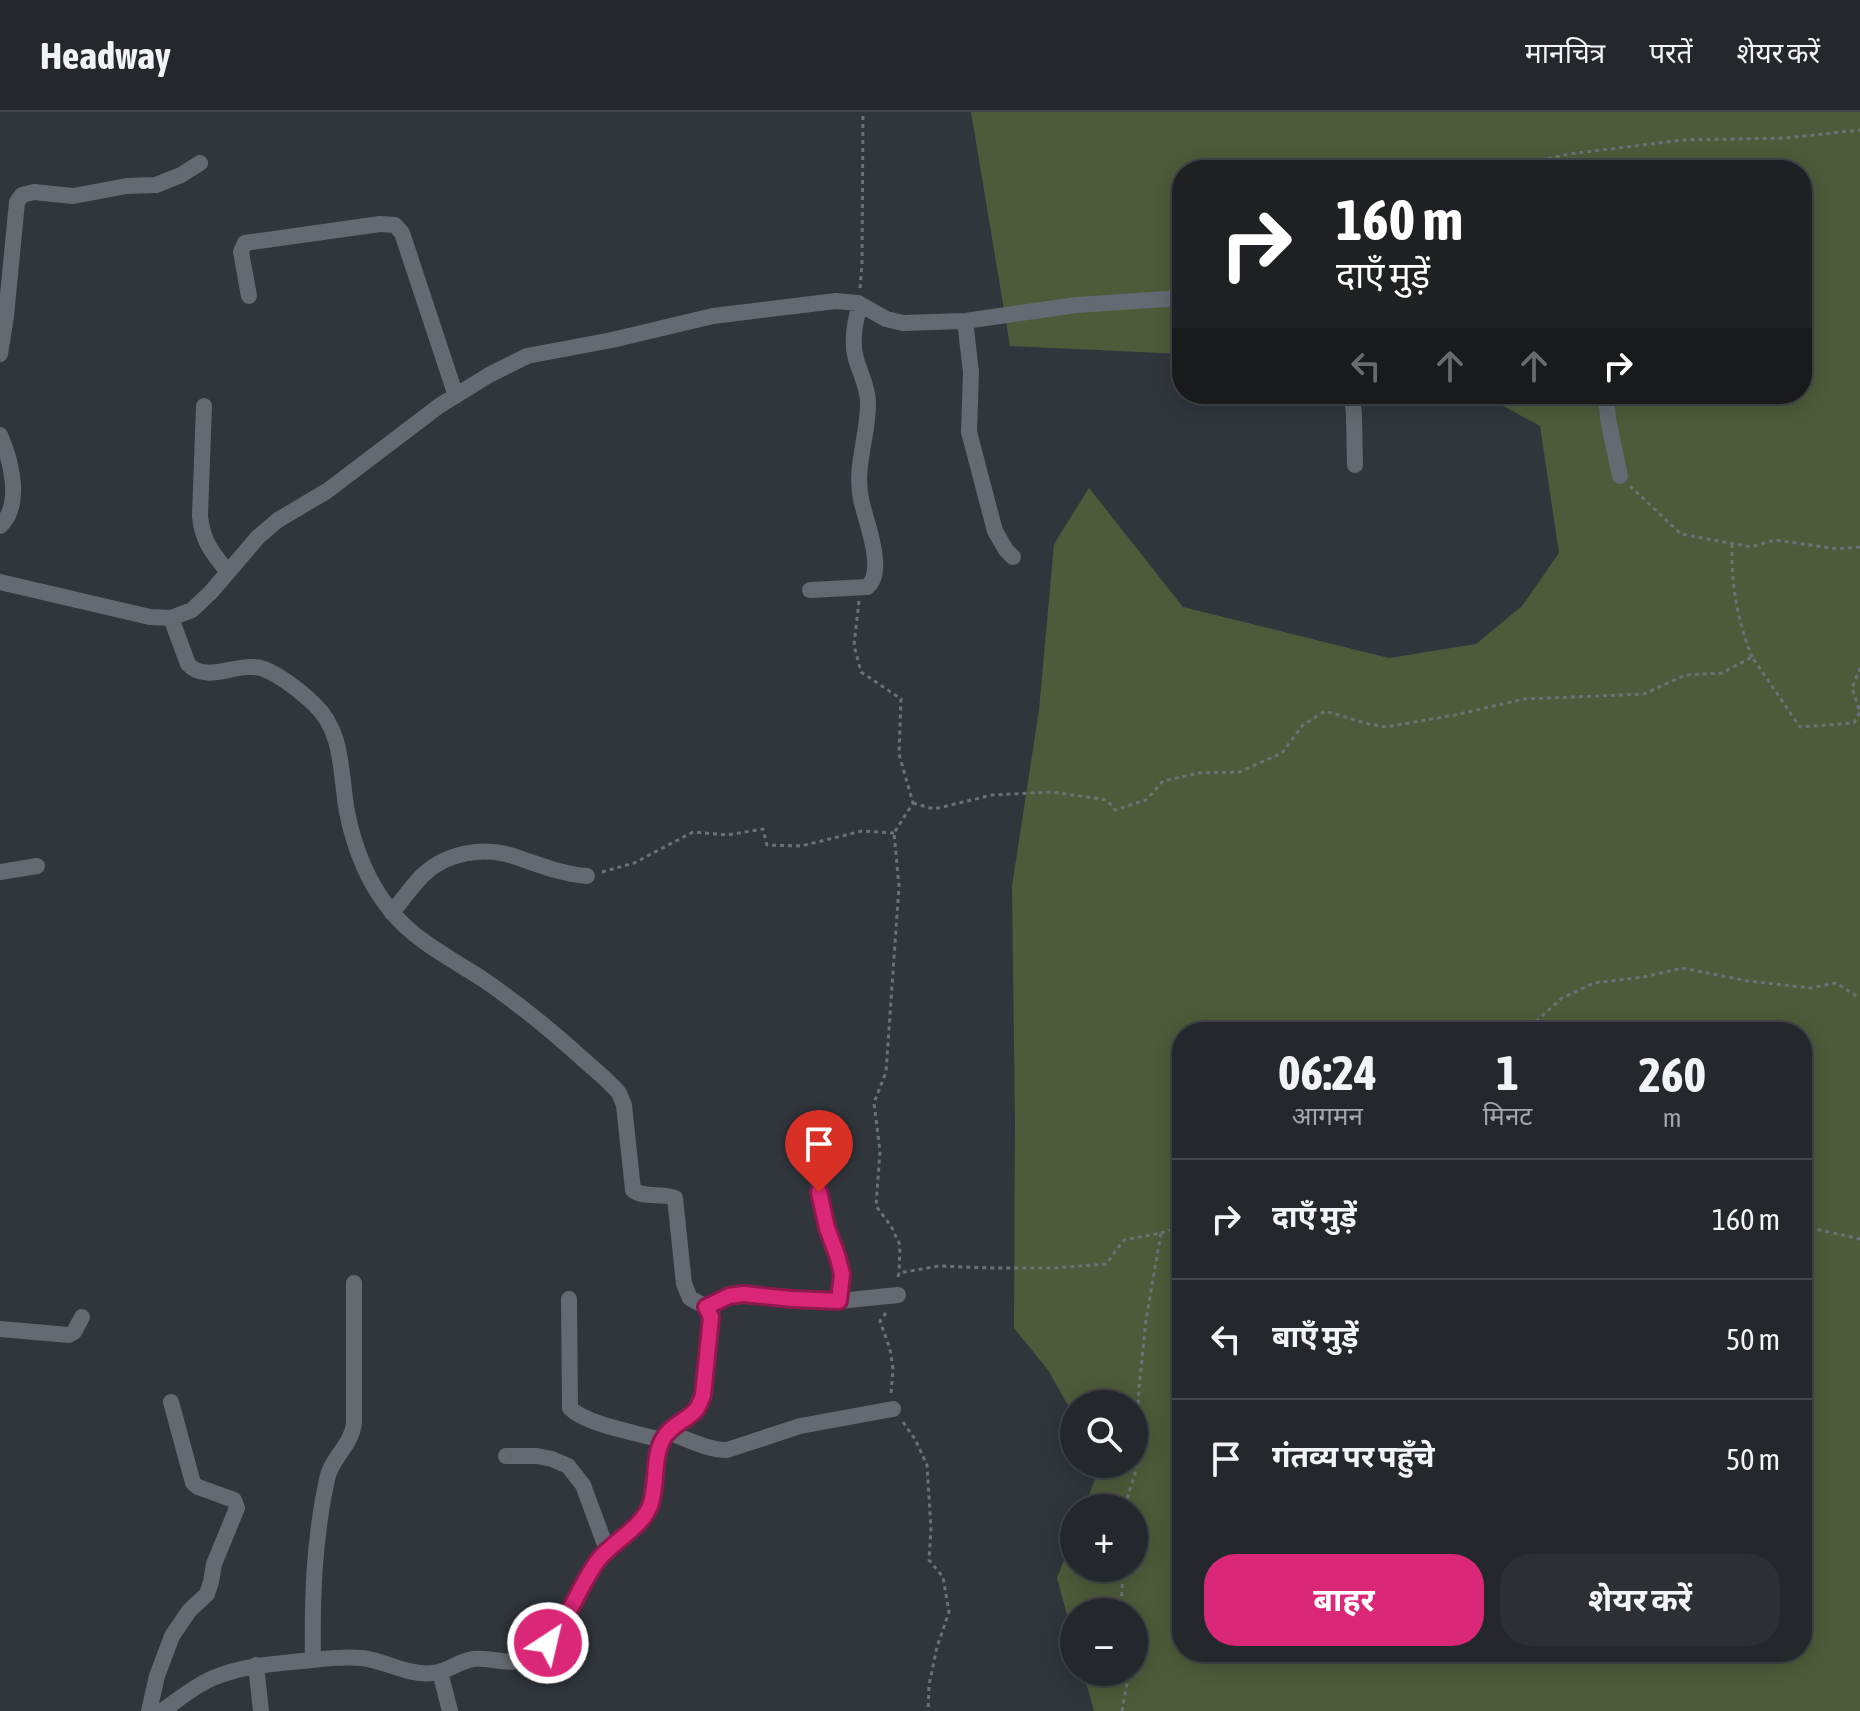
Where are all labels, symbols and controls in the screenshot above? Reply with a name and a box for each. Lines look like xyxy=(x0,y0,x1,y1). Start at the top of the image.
text: Headway xyxy=(40,34,171,77)
text: मानचित्र xyxy=(1525,37,1605,69)
text: परतें xyxy=(1649,37,1692,69)
text: शेयर करें xyxy=(1736,37,1820,69)
text: 160 m xyxy=(1336,188,1463,252)
icon: right xyxy=(1204,192,1308,296)
text: दाएँ मुड़ें xyxy=(1336,254,1430,296)
icon: left xyxy=(1344,344,1388,388)
icon: ahead xyxy=(1428,344,1472,388)
icon: ahead xyxy=(1512,344,1556,388)
icon: right xyxy=(1596,344,1640,388)
text: 06:24 xyxy=(1278,1045,1377,1100)
text: 1 xyxy=(1496,1045,1519,1100)
text: 260 xyxy=(1638,1047,1706,1102)
text: आगमन xyxy=(1292,1101,1363,1131)
text: मिनट xyxy=(1483,1101,1532,1131)
text: m xyxy=(1663,1103,1682,1133)
pin xyxy=(785,1110,853,1192)
icon: arrive xyxy=(797,1122,841,1166)
icon: right xyxy=(1204,1197,1248,1241)
text: दाएँ मुड़ें xyxy=(1272,1199,1357,1233)
text: 160 m xyxy=(1712,1202,1780,1236)
icon: left xyxy=(1204,1317,1248,1361)
text: बाएँ मुड़ें xyxy=(1272,1319,1358,1353)
text: 50 m xyxy=(1726,1322,1780,1356)
map controls xyxy=(1060,1390,1148,1686)
button: search xyxy=(1060,1390,1148,1478)
icon: arrive xyxy=(1204,1437,1248,1481)
text: गंतव्य पर पहुँचे xyxy=(1272,1439,1434,1473)
text: 50 m xyxy=(1726,1442,1780,1476)
button: + xyxy=(1060,1494,1148,1582)
button: बाहर xyxy=(1204,1554,1484,1646)
button: शेयर करें xyxy=(1500,1554,1780,1646)
button: − xyxy=(1060,1598,1148,1686)
position arrow xyxy=(506,1601,590,1685)

